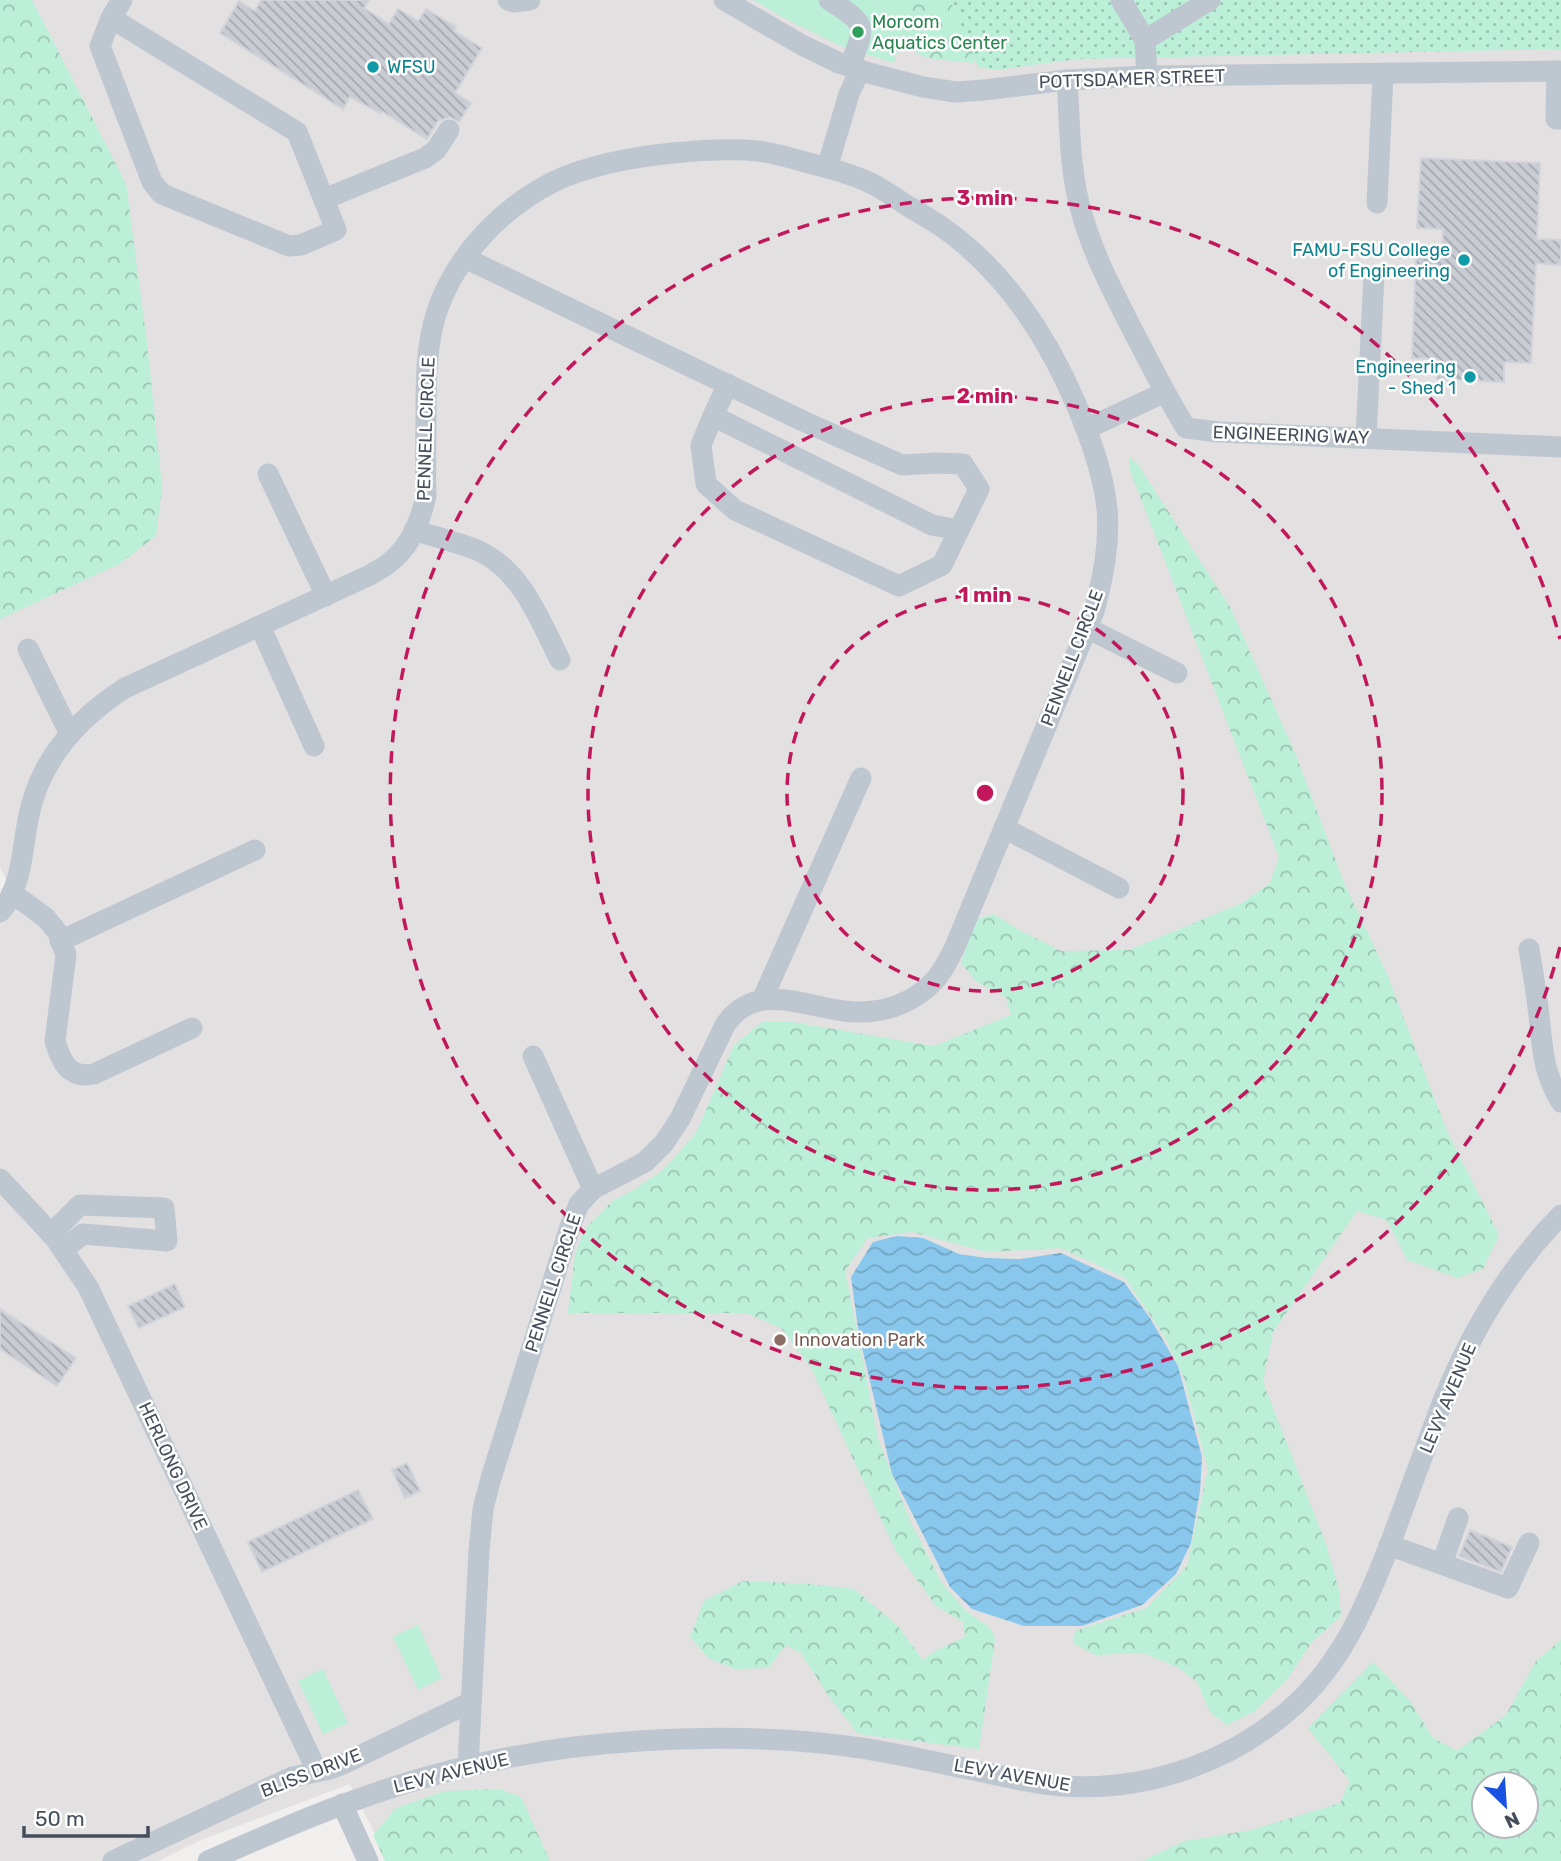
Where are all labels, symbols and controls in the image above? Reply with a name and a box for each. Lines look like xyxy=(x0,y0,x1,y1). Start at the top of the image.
place label: Morcom Aquatics Center xyxy=(872,11,1007,54)
marker: Morcom Aquatics Center xyxy=(850,24,866,40)
place label: WFSU xyxy=(387,56,436,78)
marker: WFSU xyxy=(365,59,381,75)
street label: POTTSDAMER STREET xyxy=(1038,65,1226,93)
text: 3 min xyxy=(956,185,1014,210)
place label: FAMU-FSU College of Engineering xyxy=(1292,239,1450,282)
marker: FAMU-FSU College of Engineering xyxy=(1456,252,1472,268)
place label: Engineering - Shed 1 xyxy=(1355,356,1456,399)
street label: PENNELL CIRCLE xyxy=(412,357,440,501)
marker: Engineering - Shed 1 xyxy=(1462,369,1478,385)
text: 2 min xyxy=(957,383,1013,408)
street label: ENGINEERING WAY xyxy=(1212,421,1370,449)
text: 1 min xyxy=(958,582,1012,607)
street label: PENNELL CIRCLE xyxy=(1036,587,1108,729)
centre of rings xyxy=(973,781,997,805)
street label: PENNELL CIRCLE xyxy=(520,1211,586,1355)
place label: Innovation Park xyxy=(794,1329,925,1351)
marker: Innovation Park xyxy=(772,1332,788,1348)
street label: LEVY AVENUE xyxy=(1415,1340,1481,1456)
street label: HERLONG DRIVE xyxy=(134,1399,212,1533)
street label: BLISS DRIVE xyxy=(258,1744,364,1802)
street label: LEVY AVENUE xyxy=(391,1748,511,1798)
street label: LEVY AVENUE xyxy=(952,1754,1072,1796)
north arrow xyxy=(1470,1770,1540,1840)
scale bar xyxy=(24,1794,149,1838)
text: 50 m xyxy=(35,1806,85,1831)
text: N xyxy=(1501,1807,1523,1833)

